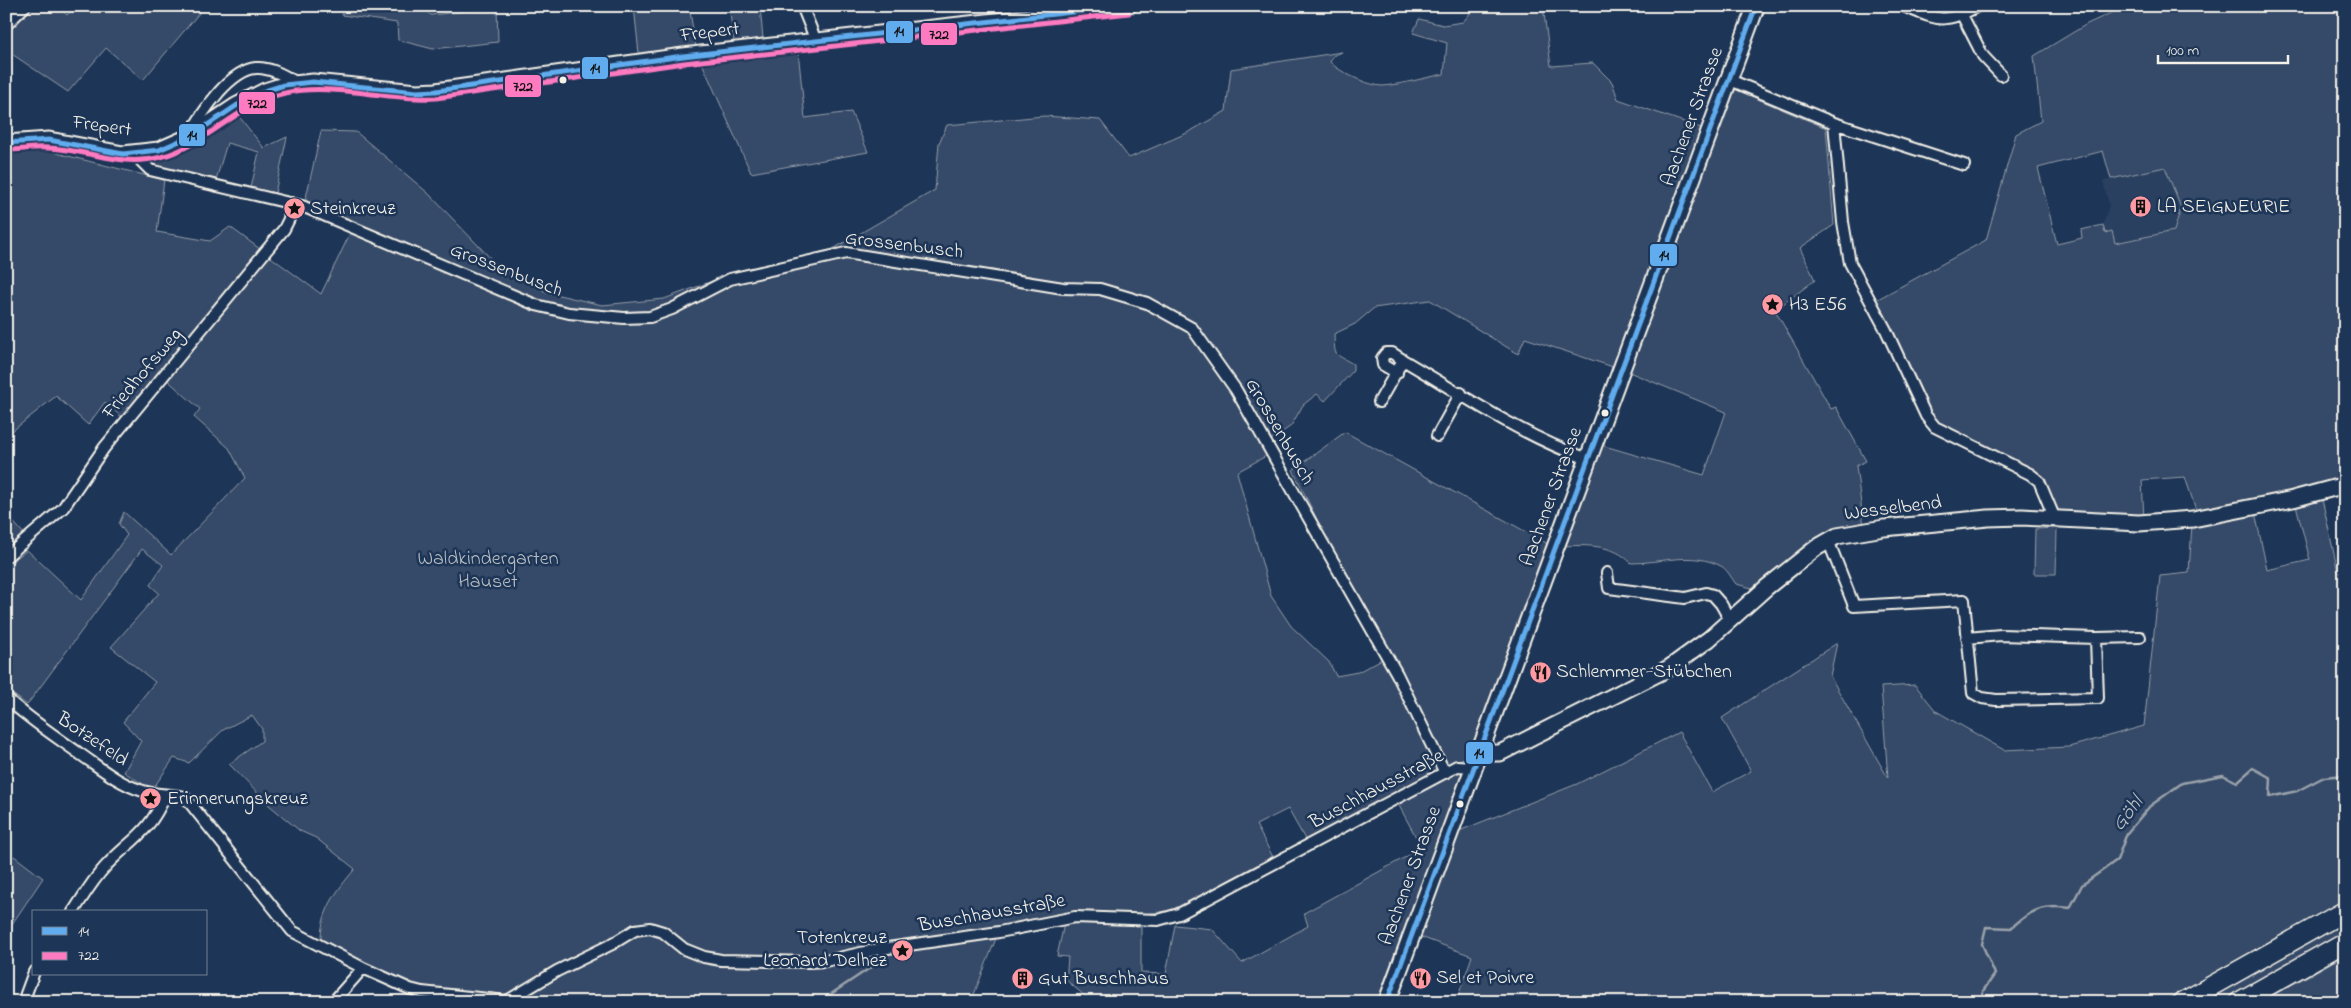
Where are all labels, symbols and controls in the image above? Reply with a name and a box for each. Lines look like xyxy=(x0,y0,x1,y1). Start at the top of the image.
street label: Frepert xyxy=(678,15,741,51)
line badge: 14 xyxy=(885,20,914,44)
text: 14 xyxy=(894,22,904,43)
line badge: 722 xyxy=(920,22,958,46)
text: 722 xyxy=(929,25,949,46)
scale bar xyxy=(2158,32,2288,64)
text: 100 m xyxy=(2166,40,2199,62)
street label: Aachener Strasse xyxy=(1654,43,1732,191)
line badge: 14 xyxy=(581,56,609,80)
text: 14 xyxy=(590,59,600,80)
line badge: 722 xyxy=(504,74,542,98)
unlabelled marker xyxy=(558,75,568,85)
text: 722 xyxy=(513,77,533,98)
line badge: 722 xyxy=(238,91,276,115)
text: 722 xyxy=(247,94,267,115)
street label: Frepert xyxy=(70,108,134,146)
line badge: 14 xyxy=(178,123,206,147)
text: 14 xyxy=(187,126,197,147)
place label: LA SEIGNEURIE xyxy=(2157,193,2290,222)
place label: Steinkreuz xyxy=(310,195,396,224)
building icon: LA SEIGNEURIE xyxy=(2129,195,2153,219)
place icon: Steinkreuz xyxy=(282,197,306,221)
street label: Grossenbusch xyxy=(843,224,965,268)
street label: Grossenbusch xyxy=(445,236,567,306)
line badge: 14 xyxy=(1649,243,1678,267)
text: 14 xyxy=(1659,246,1669,267)
place label: H3 E56 xyxy=(1789,291,1846,320)
place icon: H3 E56 xyxy=(1761,293,1785,317)
street label: Friedhofsweg xyxy=(95,322,191,428)
street label: Grossenbusch xyxy=(1237,373,1321,491)
unlabelled marker xyxy=(1600,408,1610,418)
street label: Aachener Strasse xyxy=(1513,423,1591,571)
street label: Wesselbend xyxy=(1843,489,1943,529)
park label: Waldkindergarten Hauset xyxy=(417,545,559,597)
place label: Schlemmer-Stübchen xyxy=(1556,658,1732,687)
restaurant icon: Schlemmer-Stübchen xyxy=(1528,660,1552,684)
street label: Botzefeld xyxy=(50,705,134,775)
line badge: 14 xyxy=(1465,741,1494,765)
street label: Buschhausstraße xyxy=(1304,742,1449,838)
text: 14 xyxy=(1474,744,1484,765)
place label: Erinnerungskreuz xyxy=(167,785,309,815)
place icon: Erinnerungskreuz xyxy=(139,787,163,811)
water label: Göhl xyxy=(2105,788,2153,838)
unlabelled marker xyxy=(1455,799,1465,809)
street label: Aachener Strasse xyxy=(1372,802,1450,950)
street label: Buschhausstraße xyxy=(915,887,1068,941)
legend xyxy=(32,910,208,976)
text: 14 xyxy=(78,921,89,943)
place label: Totenkreuz Leonard Delhez xyxy=(763,924,888,976)
place icon: Totenkreuz Leonard Delhez xyxy=(891,938,915,962)
text: 722 xyxy=(78,945,100,967)
place label: Sel et Poivre xyxy=(1436,964,1534,993)
place label: Gut Buschhaus xyxy=(1038,965,1169,994)
restaurant icon: Sel et Poivre xyxy=(1408,966,1432,990)
building icon: Gut Buschhaus xyxy=(1010,967,1034,991)

